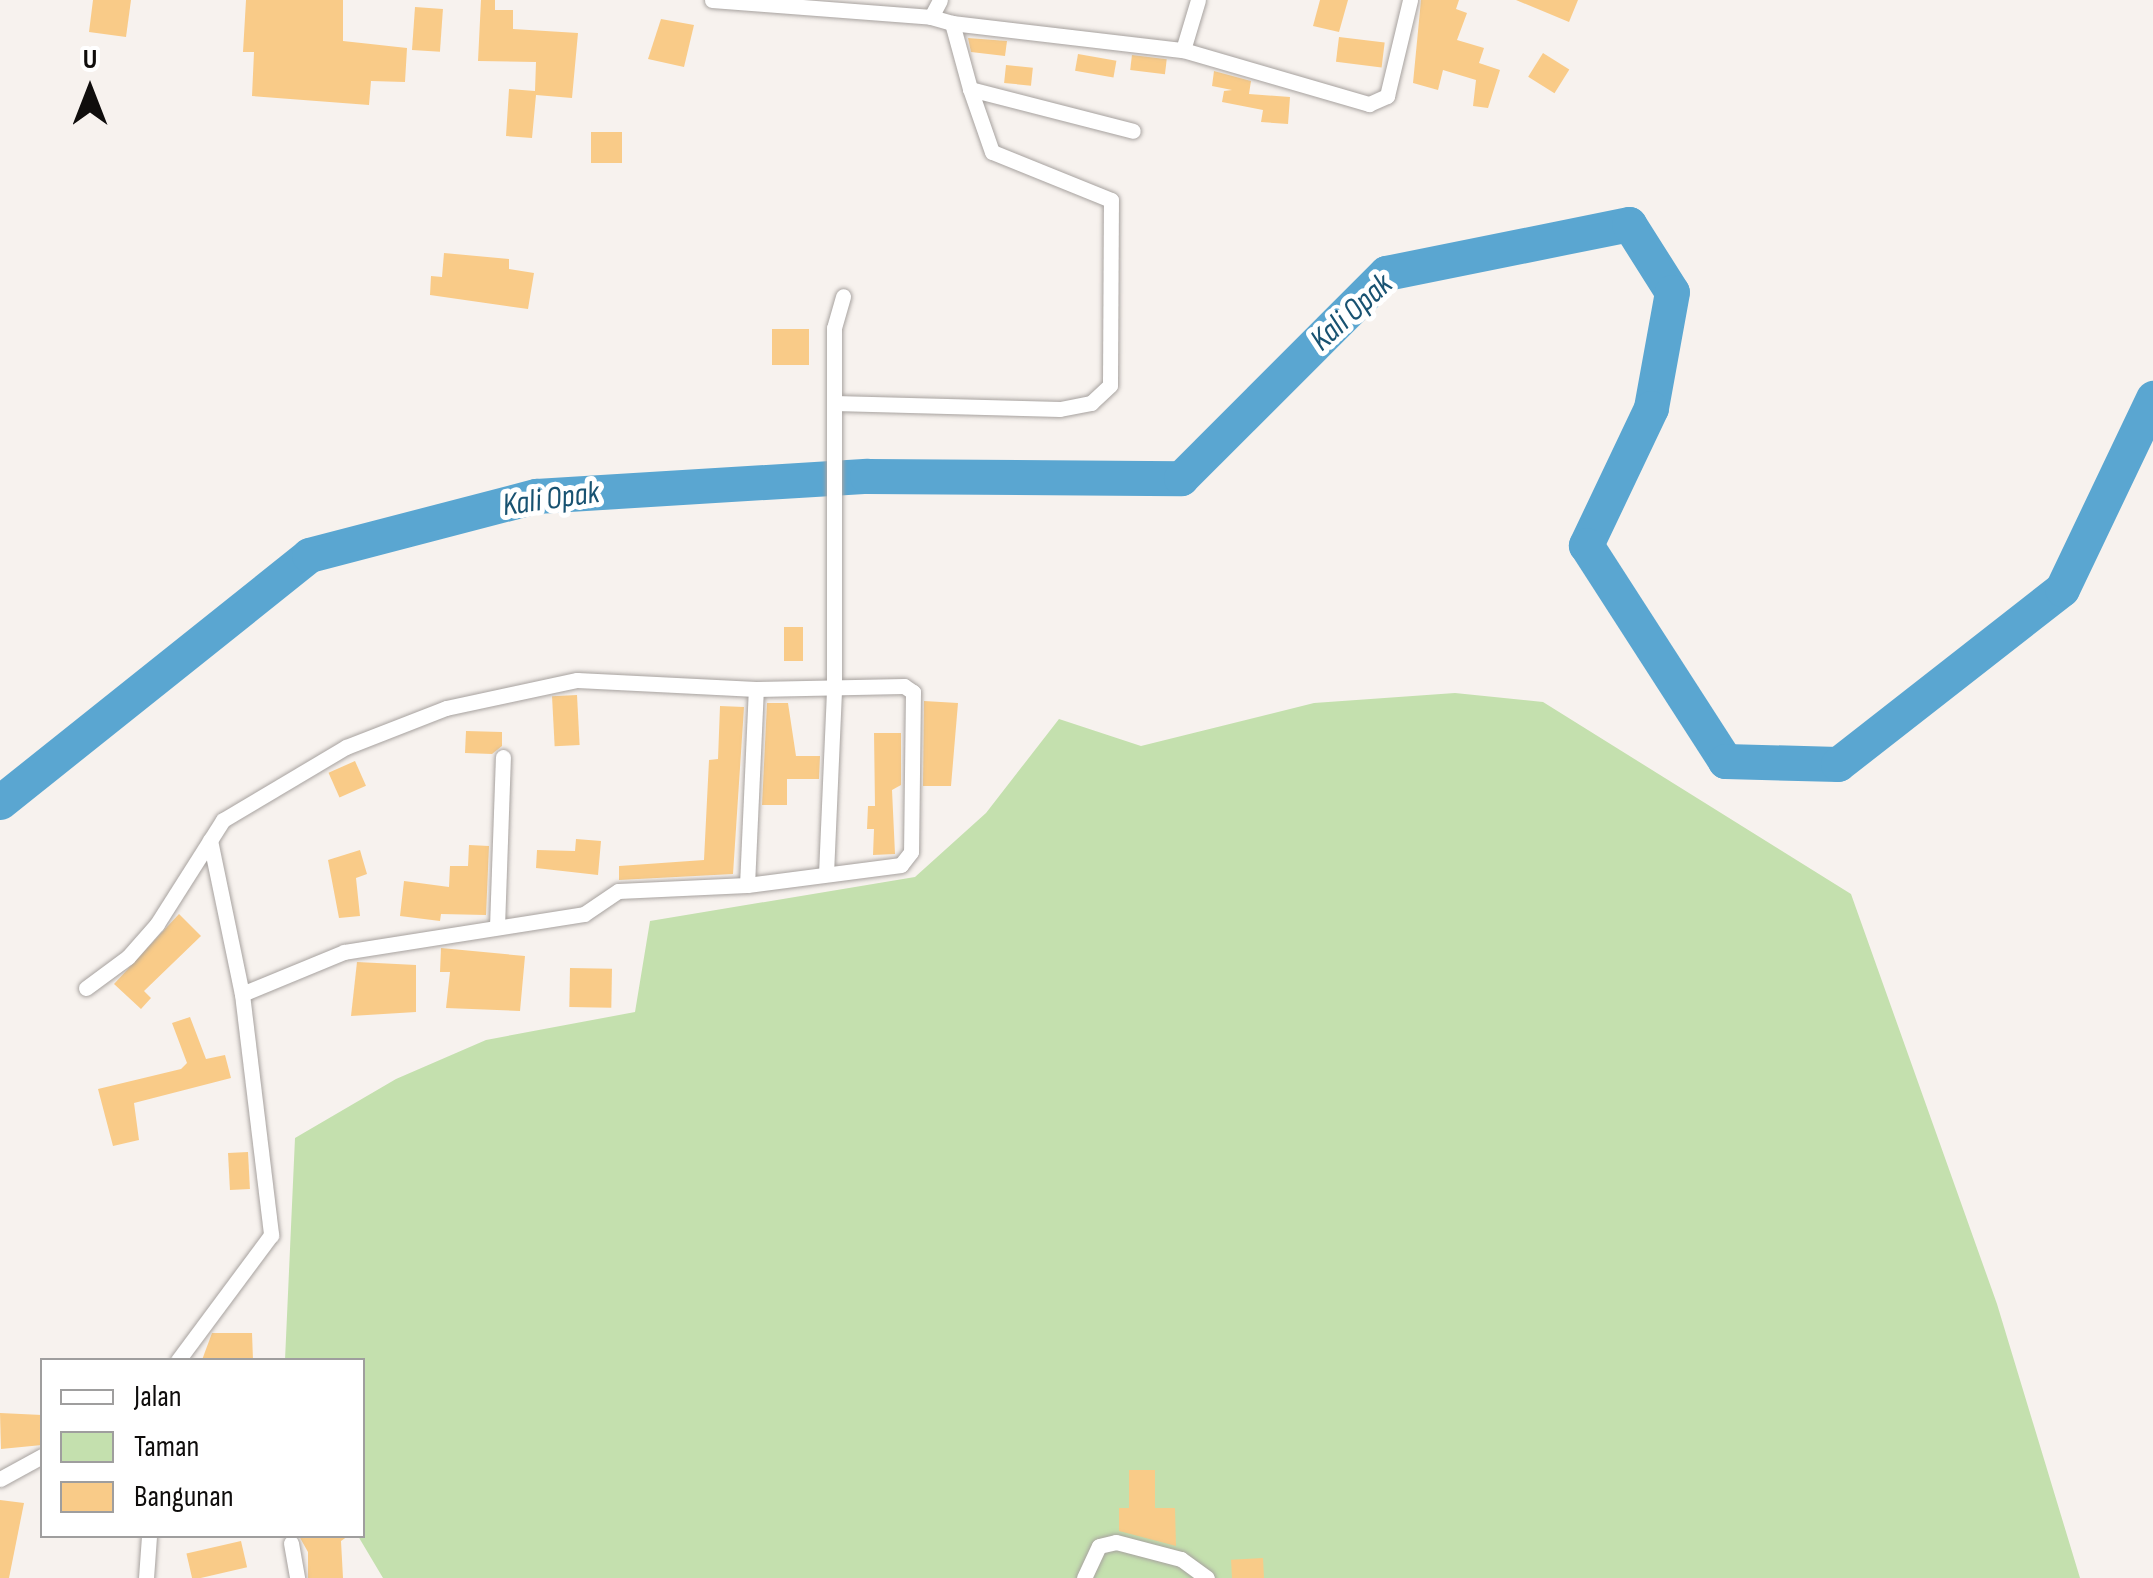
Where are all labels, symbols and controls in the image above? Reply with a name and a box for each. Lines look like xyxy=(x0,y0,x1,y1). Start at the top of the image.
north arrow xyxy=(40,40,140,140)
text: U xyxy=(83,43,97,76)
water label: Kali Opak xyxy=(1303,266,1401,360)
water label: Kali Opak xyxy=(500,474,602,526)
legend xyxy=(40,1358,365,1538)
text: Jalan xyxy=(134,1379,182,1415)
text: Taman xyxy=(134,1429,199,1465)
text: Bangunan xyxy=(134,1479,234,1515)

